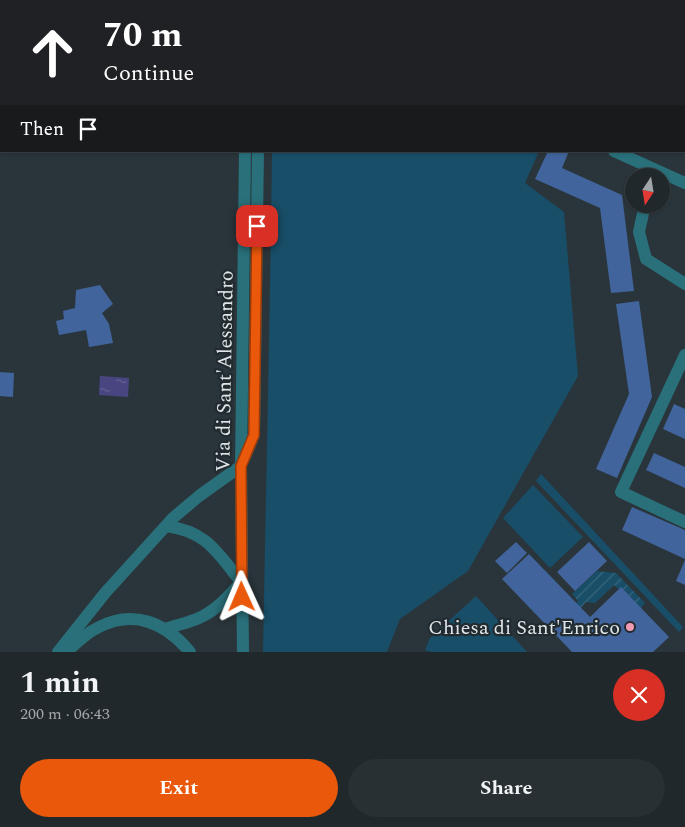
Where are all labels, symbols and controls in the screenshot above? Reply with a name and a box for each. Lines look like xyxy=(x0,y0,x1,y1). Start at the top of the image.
text: 70 m xyxy=(103,9,183,62)
icon: ahead xyxy=(20,20,85,85)
text: Continue xyxy=(103,57,194,90)
text: Then xyxy=(20,115,64,144)
icon: arrive xyxy=(74,115,102,143)
north arrow xyxy=(625,168,670,212)
map controls xyxy=(625,168,670,213)
pin xyxy=(236,205,278,247)
icon: arrive xyxy=(243,212,271,240)
street label: Via di Sant'Alessandro xyxy=(208,270,242,472)
position arrow xyxy=(215,570,267,622)
place label: Chiesa di Sant'Enrico xyxy=(428,613,620,643)
marker: Chiesa di Sant'Enrico xyxy=(624,621,636,633)
text: 1 min xyxy=(20,660,100,706)
button: close xyxy=(613,669,665,721)
text: 200 m · 06:43 xyxy=(20,702,110,726)
button: Exit xyxy=(20,759,338,817)
button: Share xyxy=(348,759,665,817)

